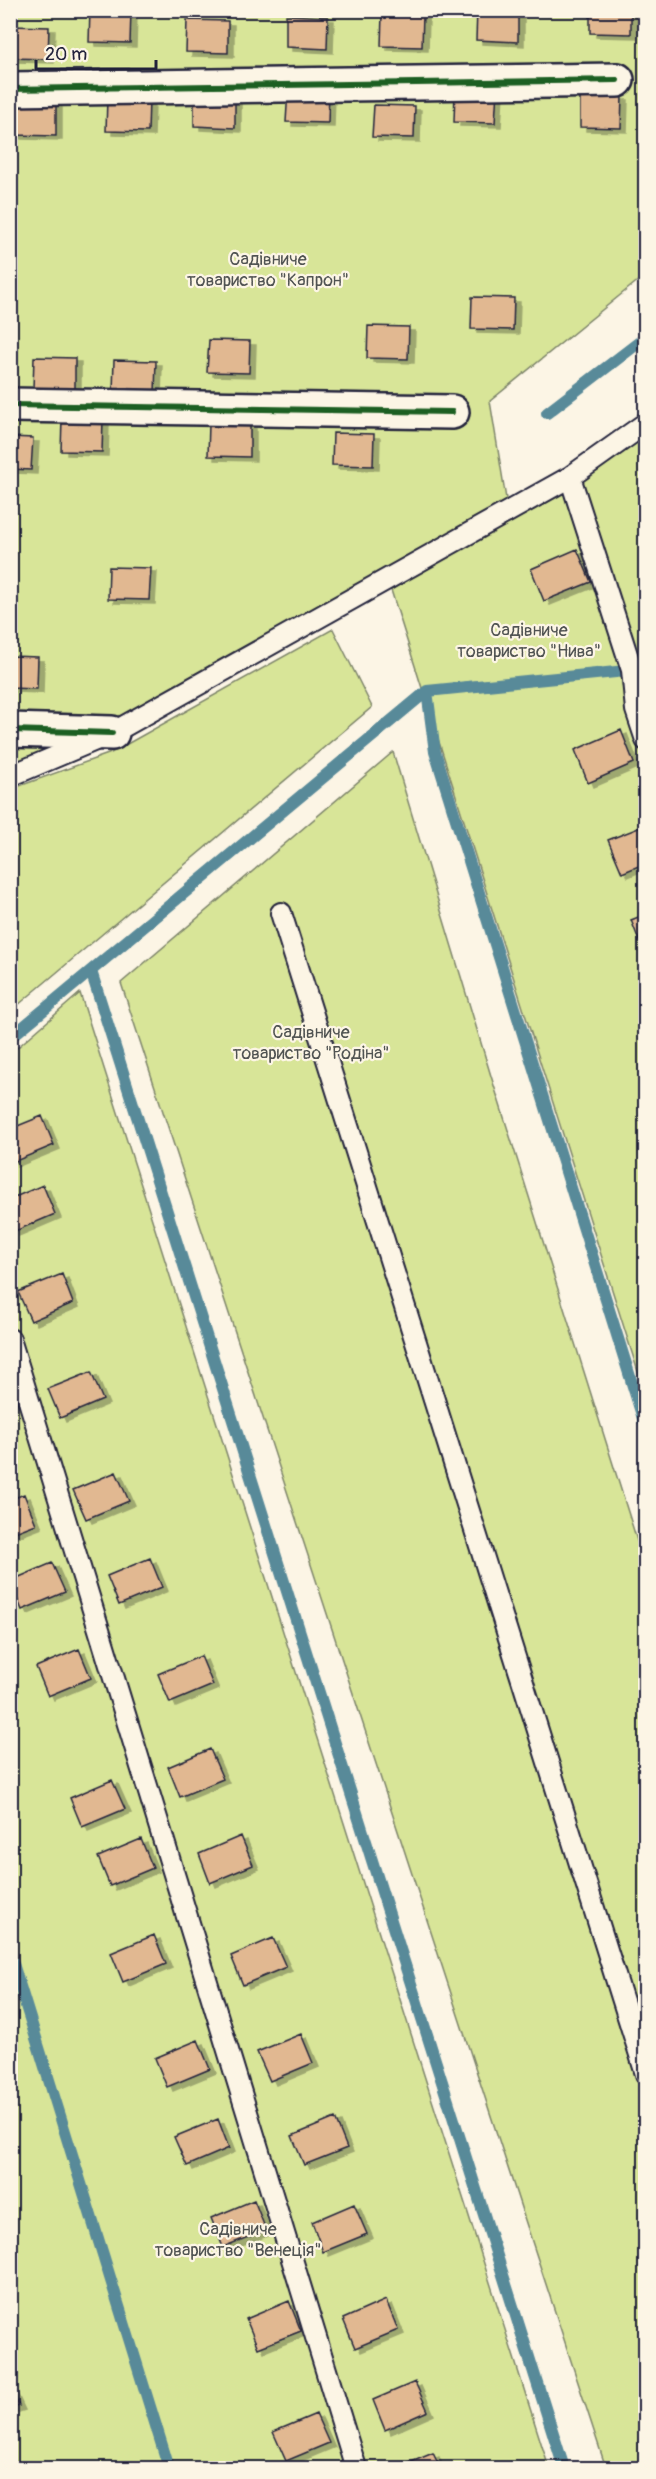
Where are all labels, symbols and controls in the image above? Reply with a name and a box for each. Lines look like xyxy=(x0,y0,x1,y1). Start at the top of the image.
scale bar xyxy=(36,33,156,71)
text: 20 m xyxy=(45,43,87,66)
park label: Садівниче товариство "Капрон" xyxy=(187,248,349,292)
park label: Садівниче товариство "Нива" xyxy=(457,619,601,663)
park label: Садівниче товариство "Родіна" xyxy=(232,1021,390,1065)
park label: Садівниче товариство "Венеція" xyxy=(154,2218,322,2262)

